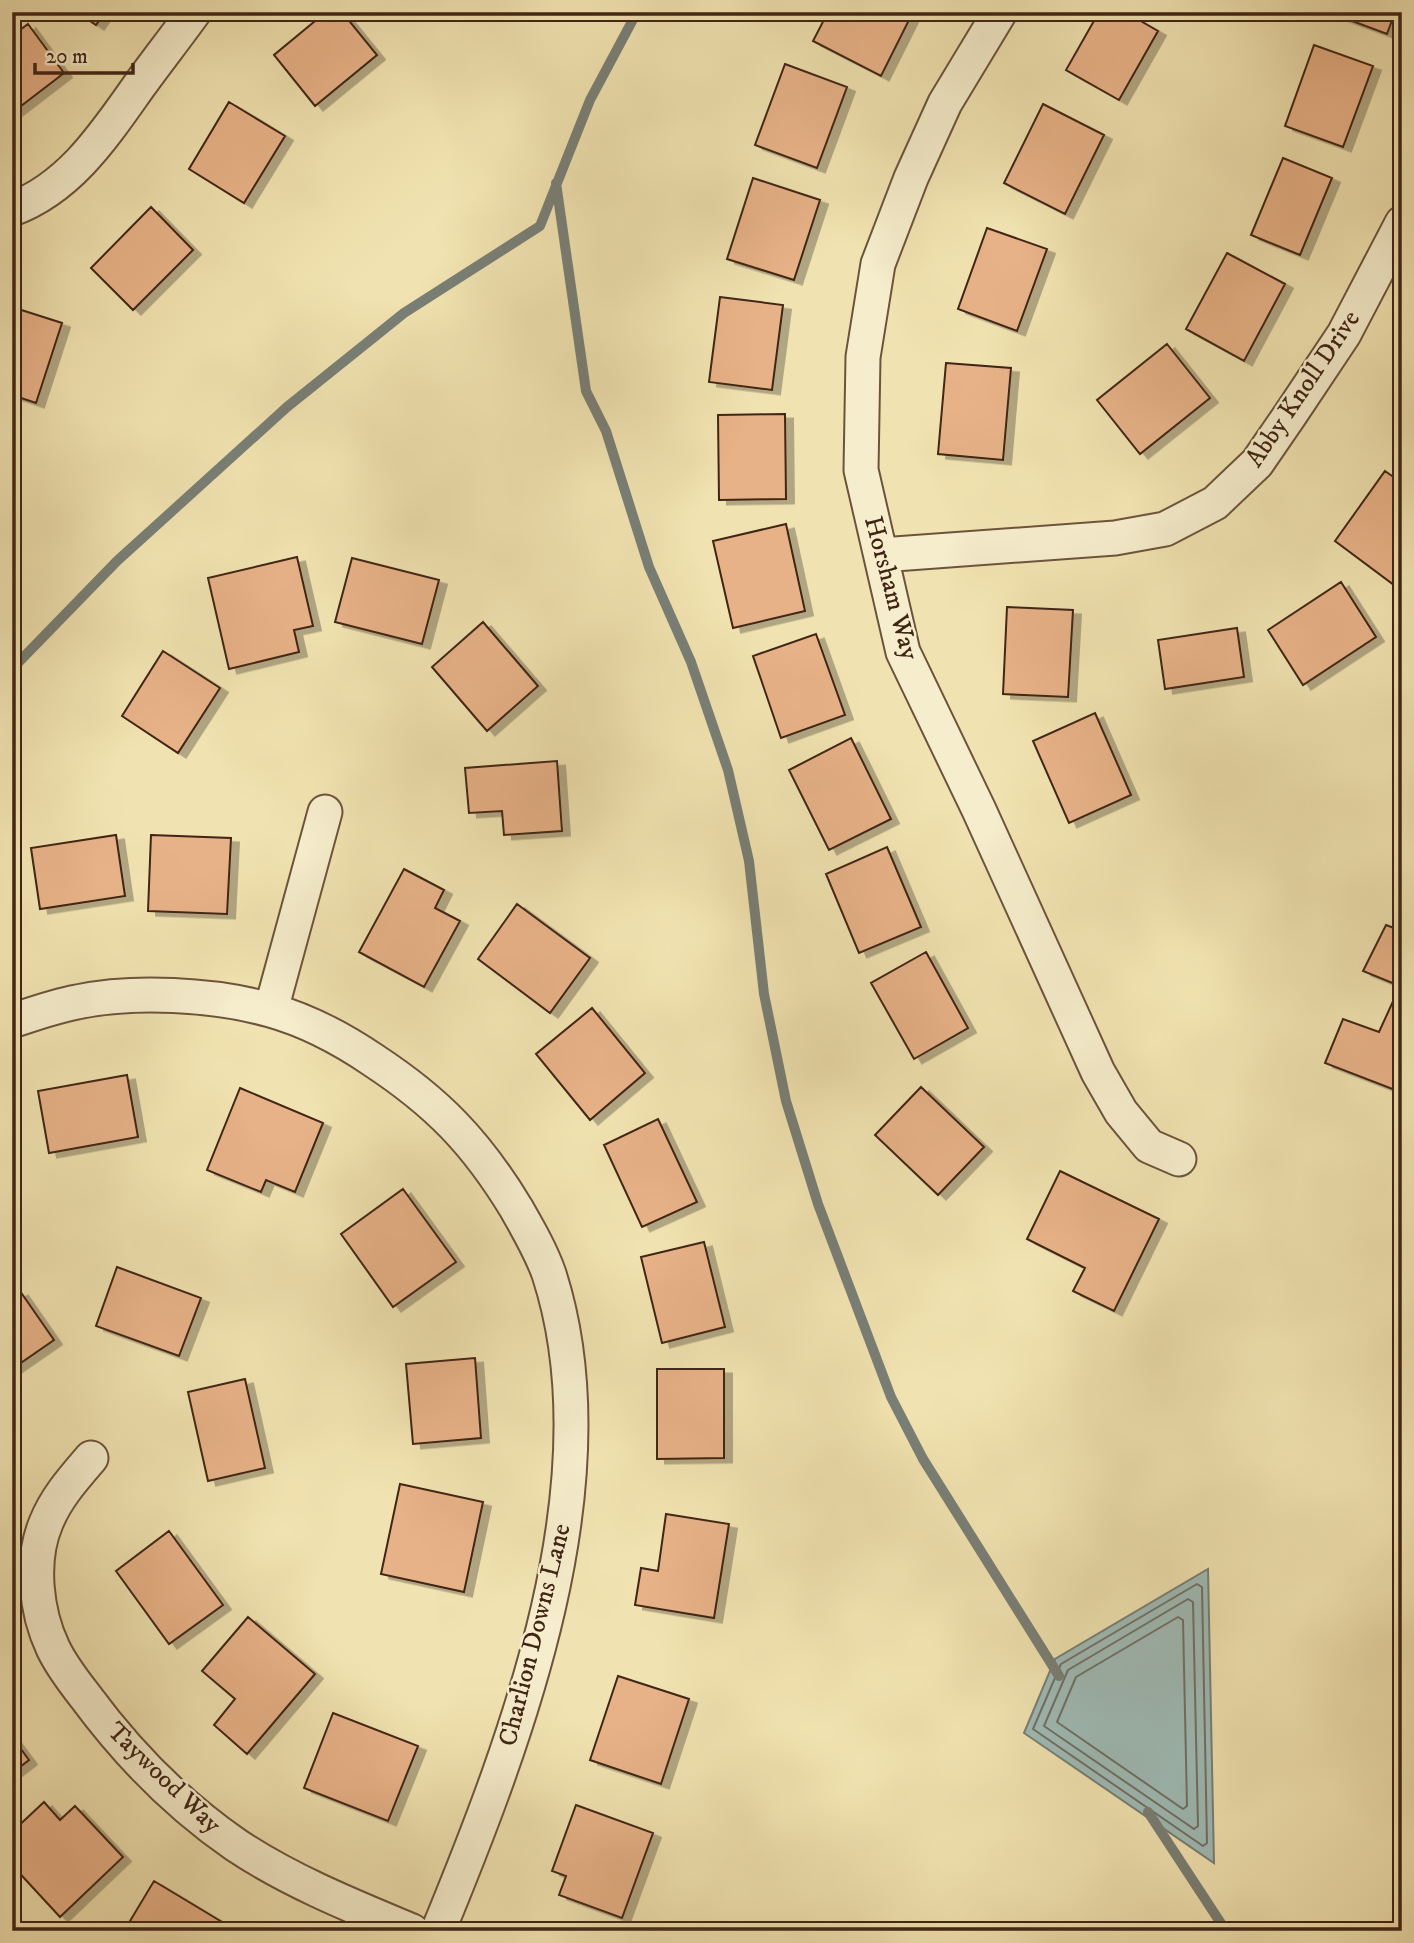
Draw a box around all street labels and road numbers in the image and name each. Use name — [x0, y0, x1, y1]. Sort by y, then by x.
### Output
street label: Abby Knoll Drive — [1238, 304, 1368, 474]
street label: Horsham Way — [856, 512, 926, 664]
street label: Charlion Downs Lane — [491, 1520, 579, 1750]
street label: Taywood Way — [100, 1715, 229, 1841]

